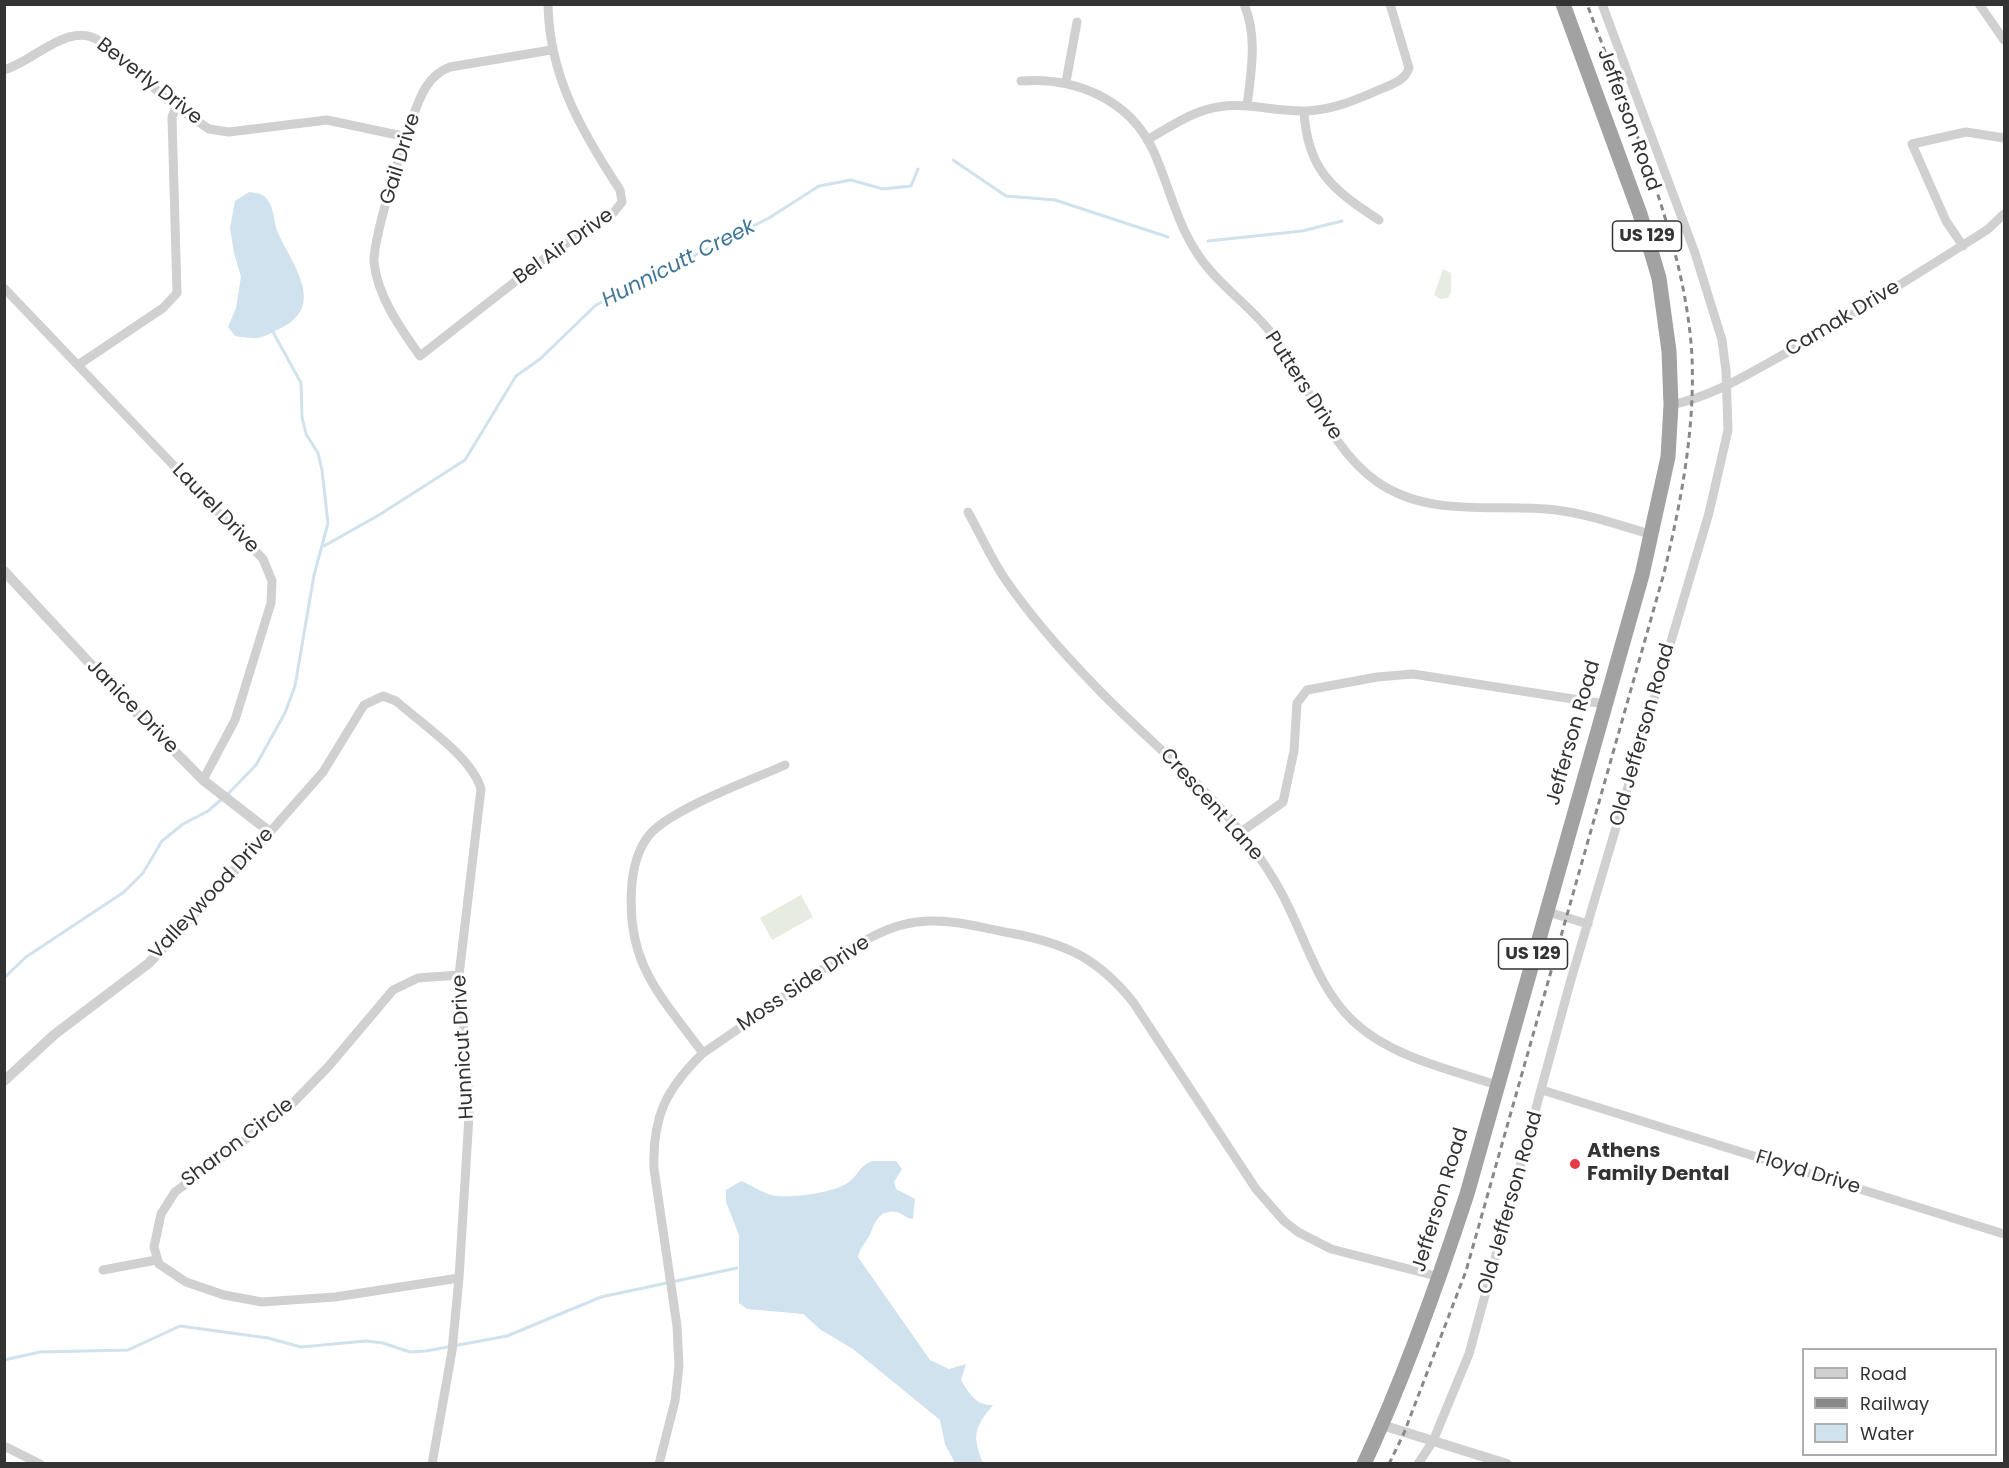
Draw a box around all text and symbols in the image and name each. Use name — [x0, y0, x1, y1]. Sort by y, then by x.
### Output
street label: Beverly Drive — [91, 33, 207, 131]
street label: Jefferson Road — [1591, 46, 1665, 194]
street label: Gail Drive — [376, 110, 426, 208]
street label: Bel Air Drive — [509, 204, 619, 290]
water label: Hunnicutt Creek — [598, 214, 760, 314]
road number: US 129 — [1612, 221, 1682, 251]
street label: Camak Drive — [1782, 276, 1904, 362]
street label: Putters Drive — [1259, 327, 1347, 445]
street label: Laurel Drive — [166, 459, 264, 559]
street label: Old Jefferson Road — [1605, 641, 1681, 829]
street label: Janice Drive — [81, 655, 183, 759]
street label: Jefferson Road — [1542, 658, 1606, 808]
street label: Crescent Lane — [1154, 744, 1268, 866]
street label: Valleywood Drive — [145, 823, 279, 965]
street label: Moss Side Drive — [733, 931, 875, 1037]
road number: US 129 — [1498, 939, 1568, 969]
street label: Hunnicut Drive — [448, 974, 480, 1120]
street label: Sharon Circle — [177, 1093, 299, 1193]
street label: Old Jefferson Road — [1473, 1109, 1549, 1297]
street label: Jefferson Road — [1408, 1125, 1474, 1275]
place label: Athens Family Dental — [1587, 1140, 1729, 1187]
street label: Floyd Drive — [1753, 1146, 1863, 1200]
marker: Athens Family Dental — [1568, 1157, 1582, 1171]
legend — [1802, 1348, 1997, 1456]
text: Road — [1860, 1361, 1907, 1386]
text: Railway — [1860, 1391, 1929, 1416]
text: Water — [1860, 1421, 1914, 1446]

